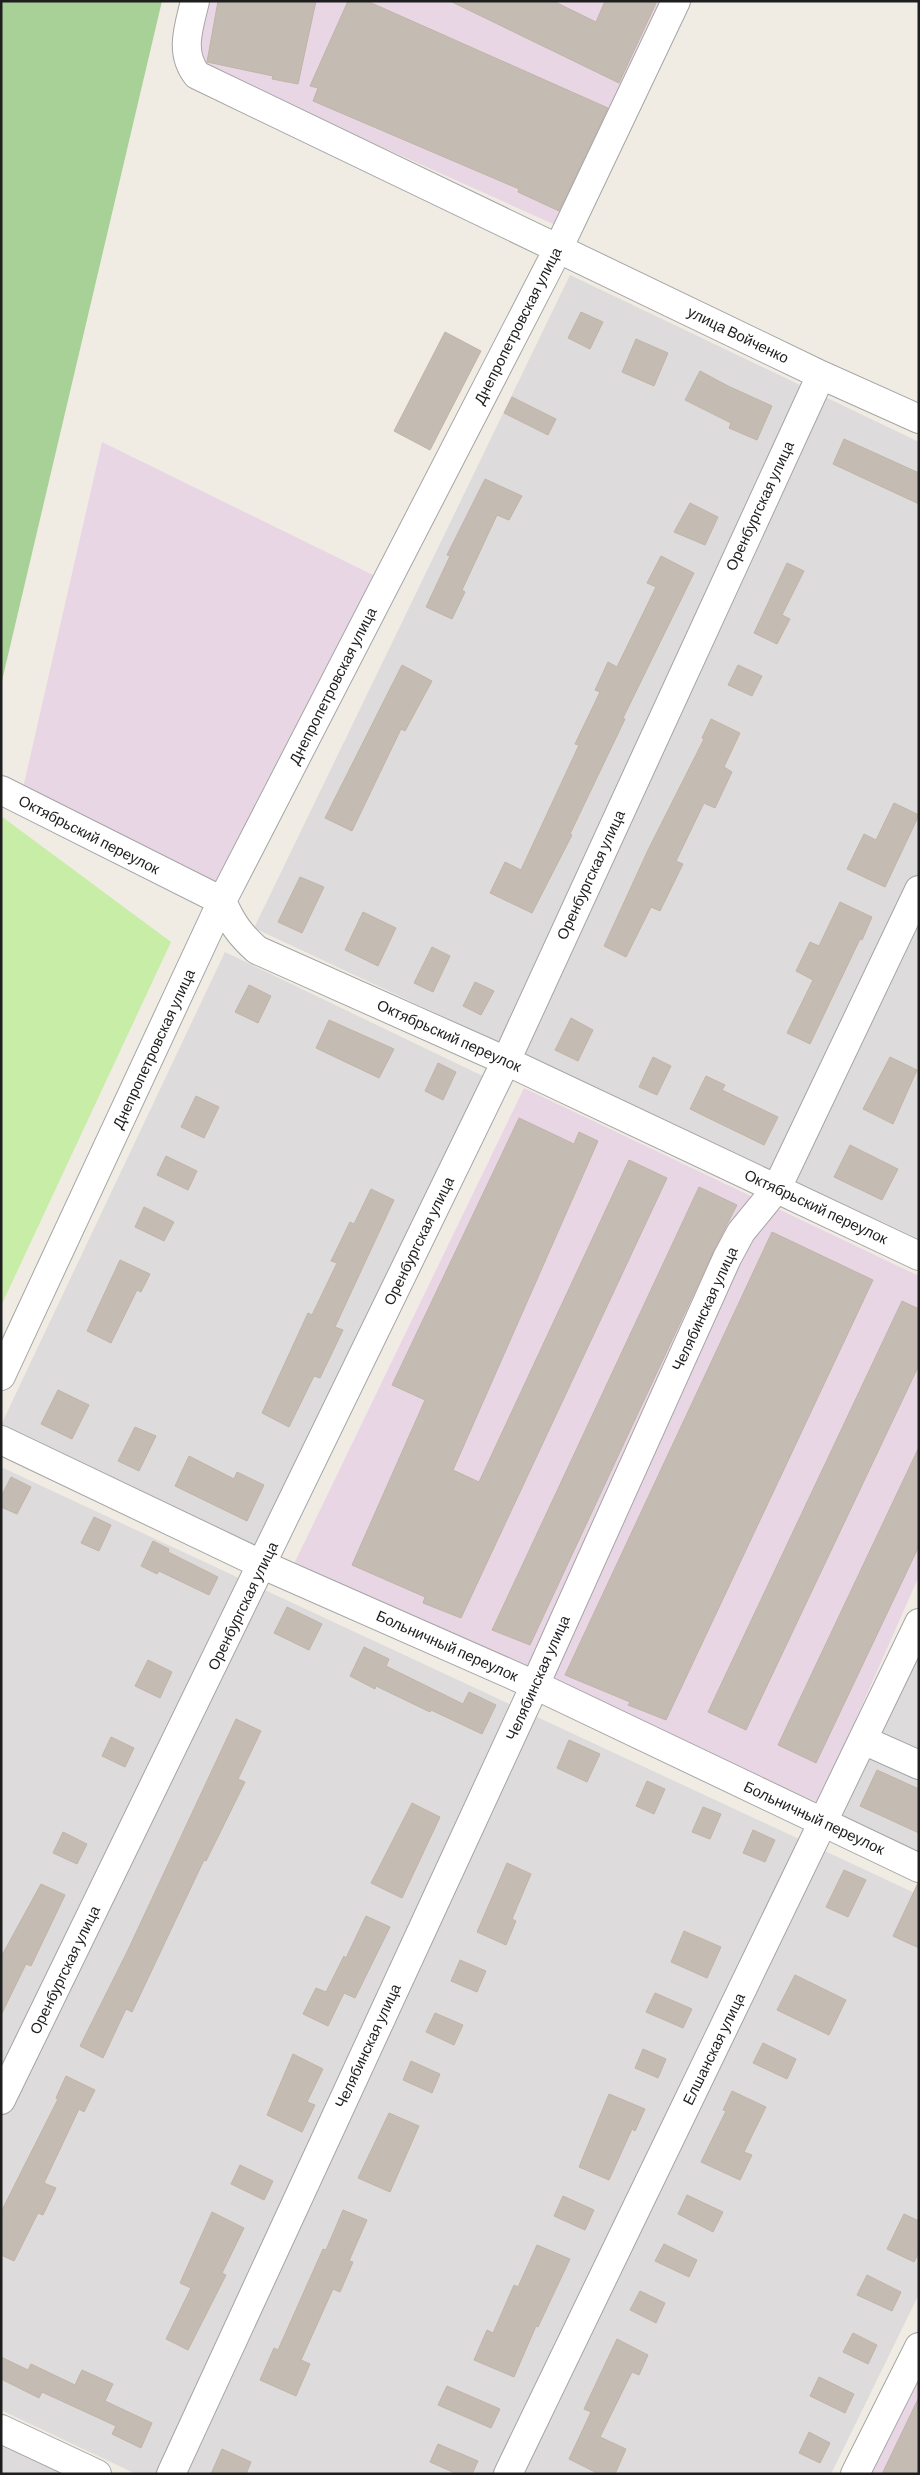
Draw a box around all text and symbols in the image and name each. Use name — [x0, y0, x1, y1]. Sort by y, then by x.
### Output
street label: Днепропетровская улица — [470, 243, 565, 407]
street label: улица Войченко — [685, 302, 792, 366]
street label: Оренбургская улица — [721, 437, 797, 573]
street label: Днепропетровская улица — [285, 603, 380, 767]
street label: Октябрьский переулок — [16, 791, 163, 878]
street label: Оренбургская улица — [552, 806, 628, 942]
street label: Днепропетровская улица — [108, 965, 198, 1131]
street label: Октябрьский переулок — [375, 995, 525, 1075]
street label: Октябрьский переулок — [742, 1165, 891, 1247]
street label: Оренбургская улица — [379, 1173, 457, 1308]
street label: Челябинская улица — [667, 1243, 741, 1374]
street label: Оренбургская улица — [203, 1538, 281, 1673]
street label: Больничный переулок — [374, 1606, 521, 1685]
street label: Челябинская улица — [501, 1612, 573, 1743]
street label: Больничный переулок — [741, 1777, 888, 1858]
street label: Оренбургская улица — [25, 1902, 103, 2037]
street label: Челябинская улица — [330, 1980, 404, 2111]
street label: Елшанская улица — [678, 1989, 748, 2108]

